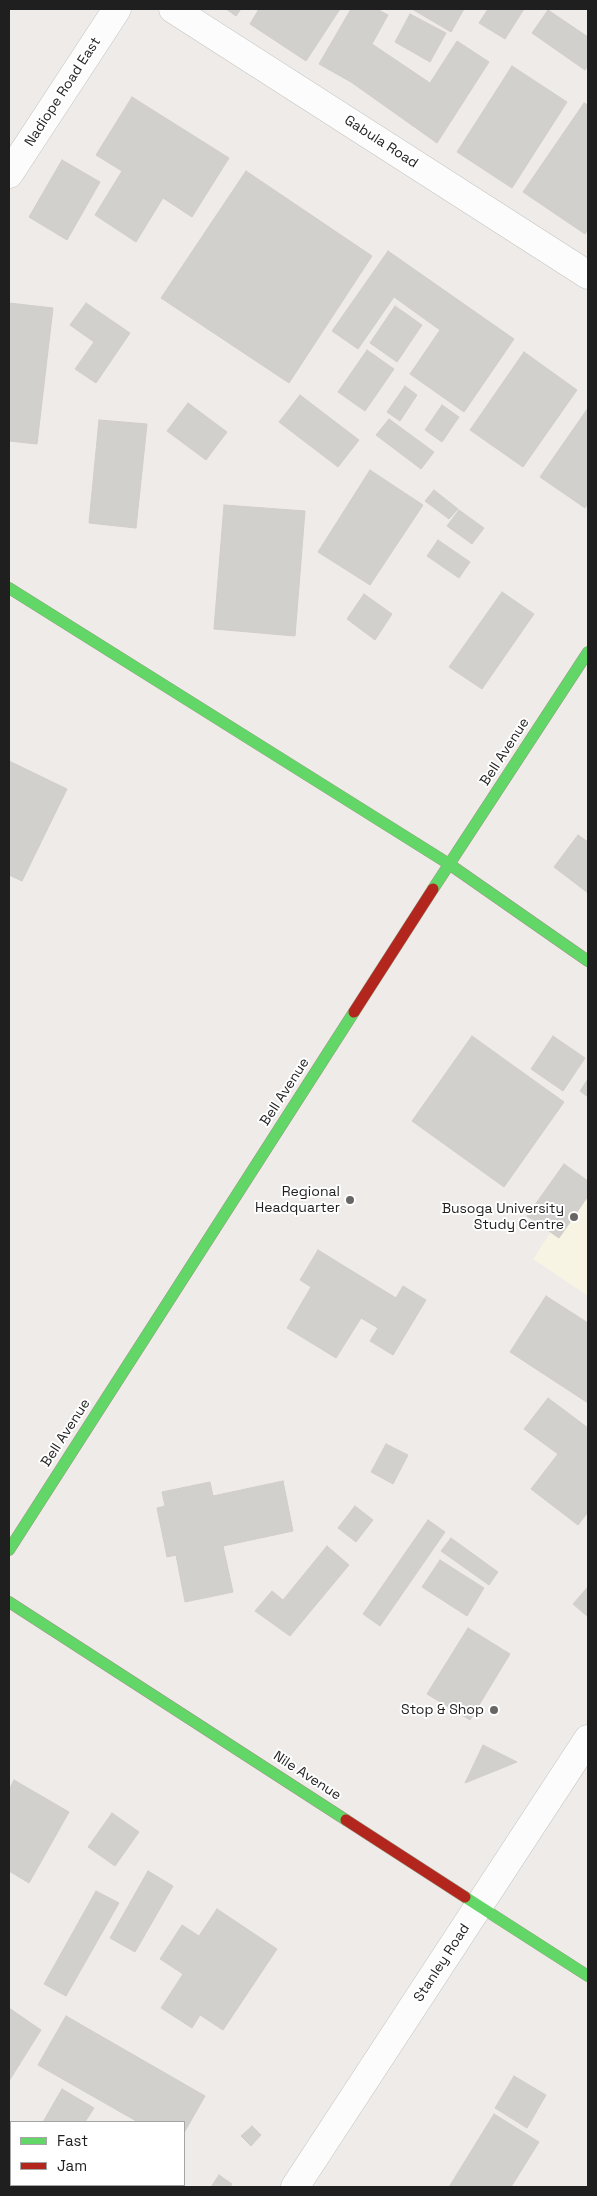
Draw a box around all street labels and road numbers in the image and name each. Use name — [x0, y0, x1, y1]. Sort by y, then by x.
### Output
street label: Nadiope Road East — [21, 34, 105, 150]
street label: Gabula Road — [341, 112, 421, 172]
street label: Bell Avenue — [477, 715, 533, 789]
street label: Bell Avenue — [257, 1055, 313, 1129]
street label: Bell Avenue — [38, 1396, 94, 1470]
street label: Nile Avenue — [270, 1748, 344, 1804]
street label: Stanley Road — [410, 1921, 474, 2005]

